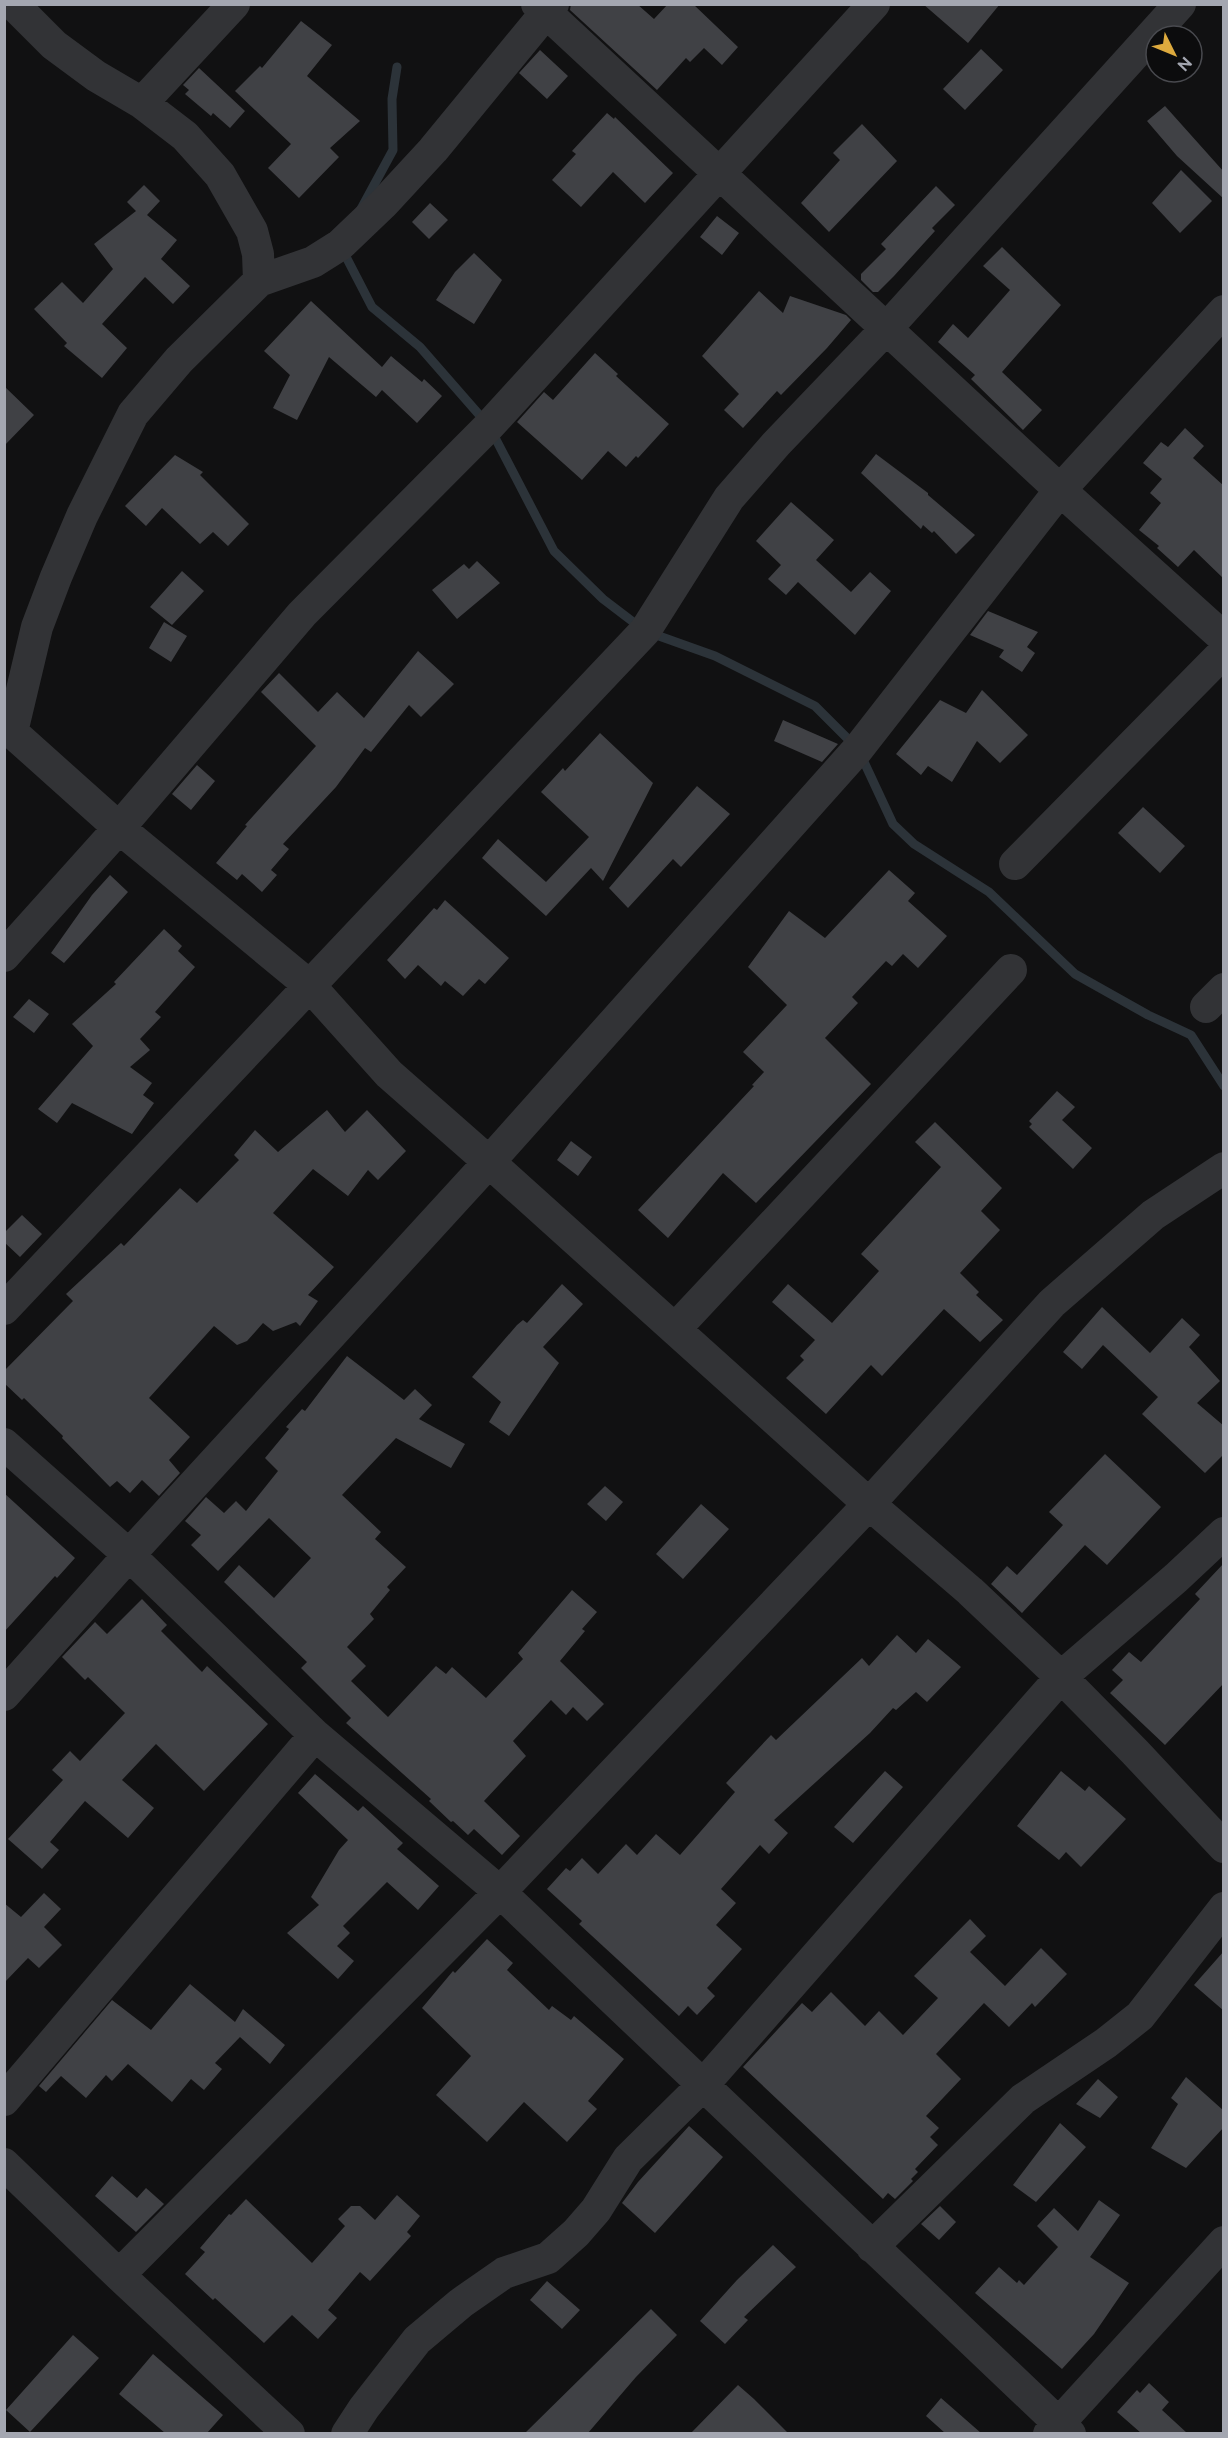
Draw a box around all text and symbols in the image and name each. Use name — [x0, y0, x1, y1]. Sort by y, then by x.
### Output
north arrow — [1144, 24, 1204, 84]
text: N — [1173, 53, 1196, 75]

